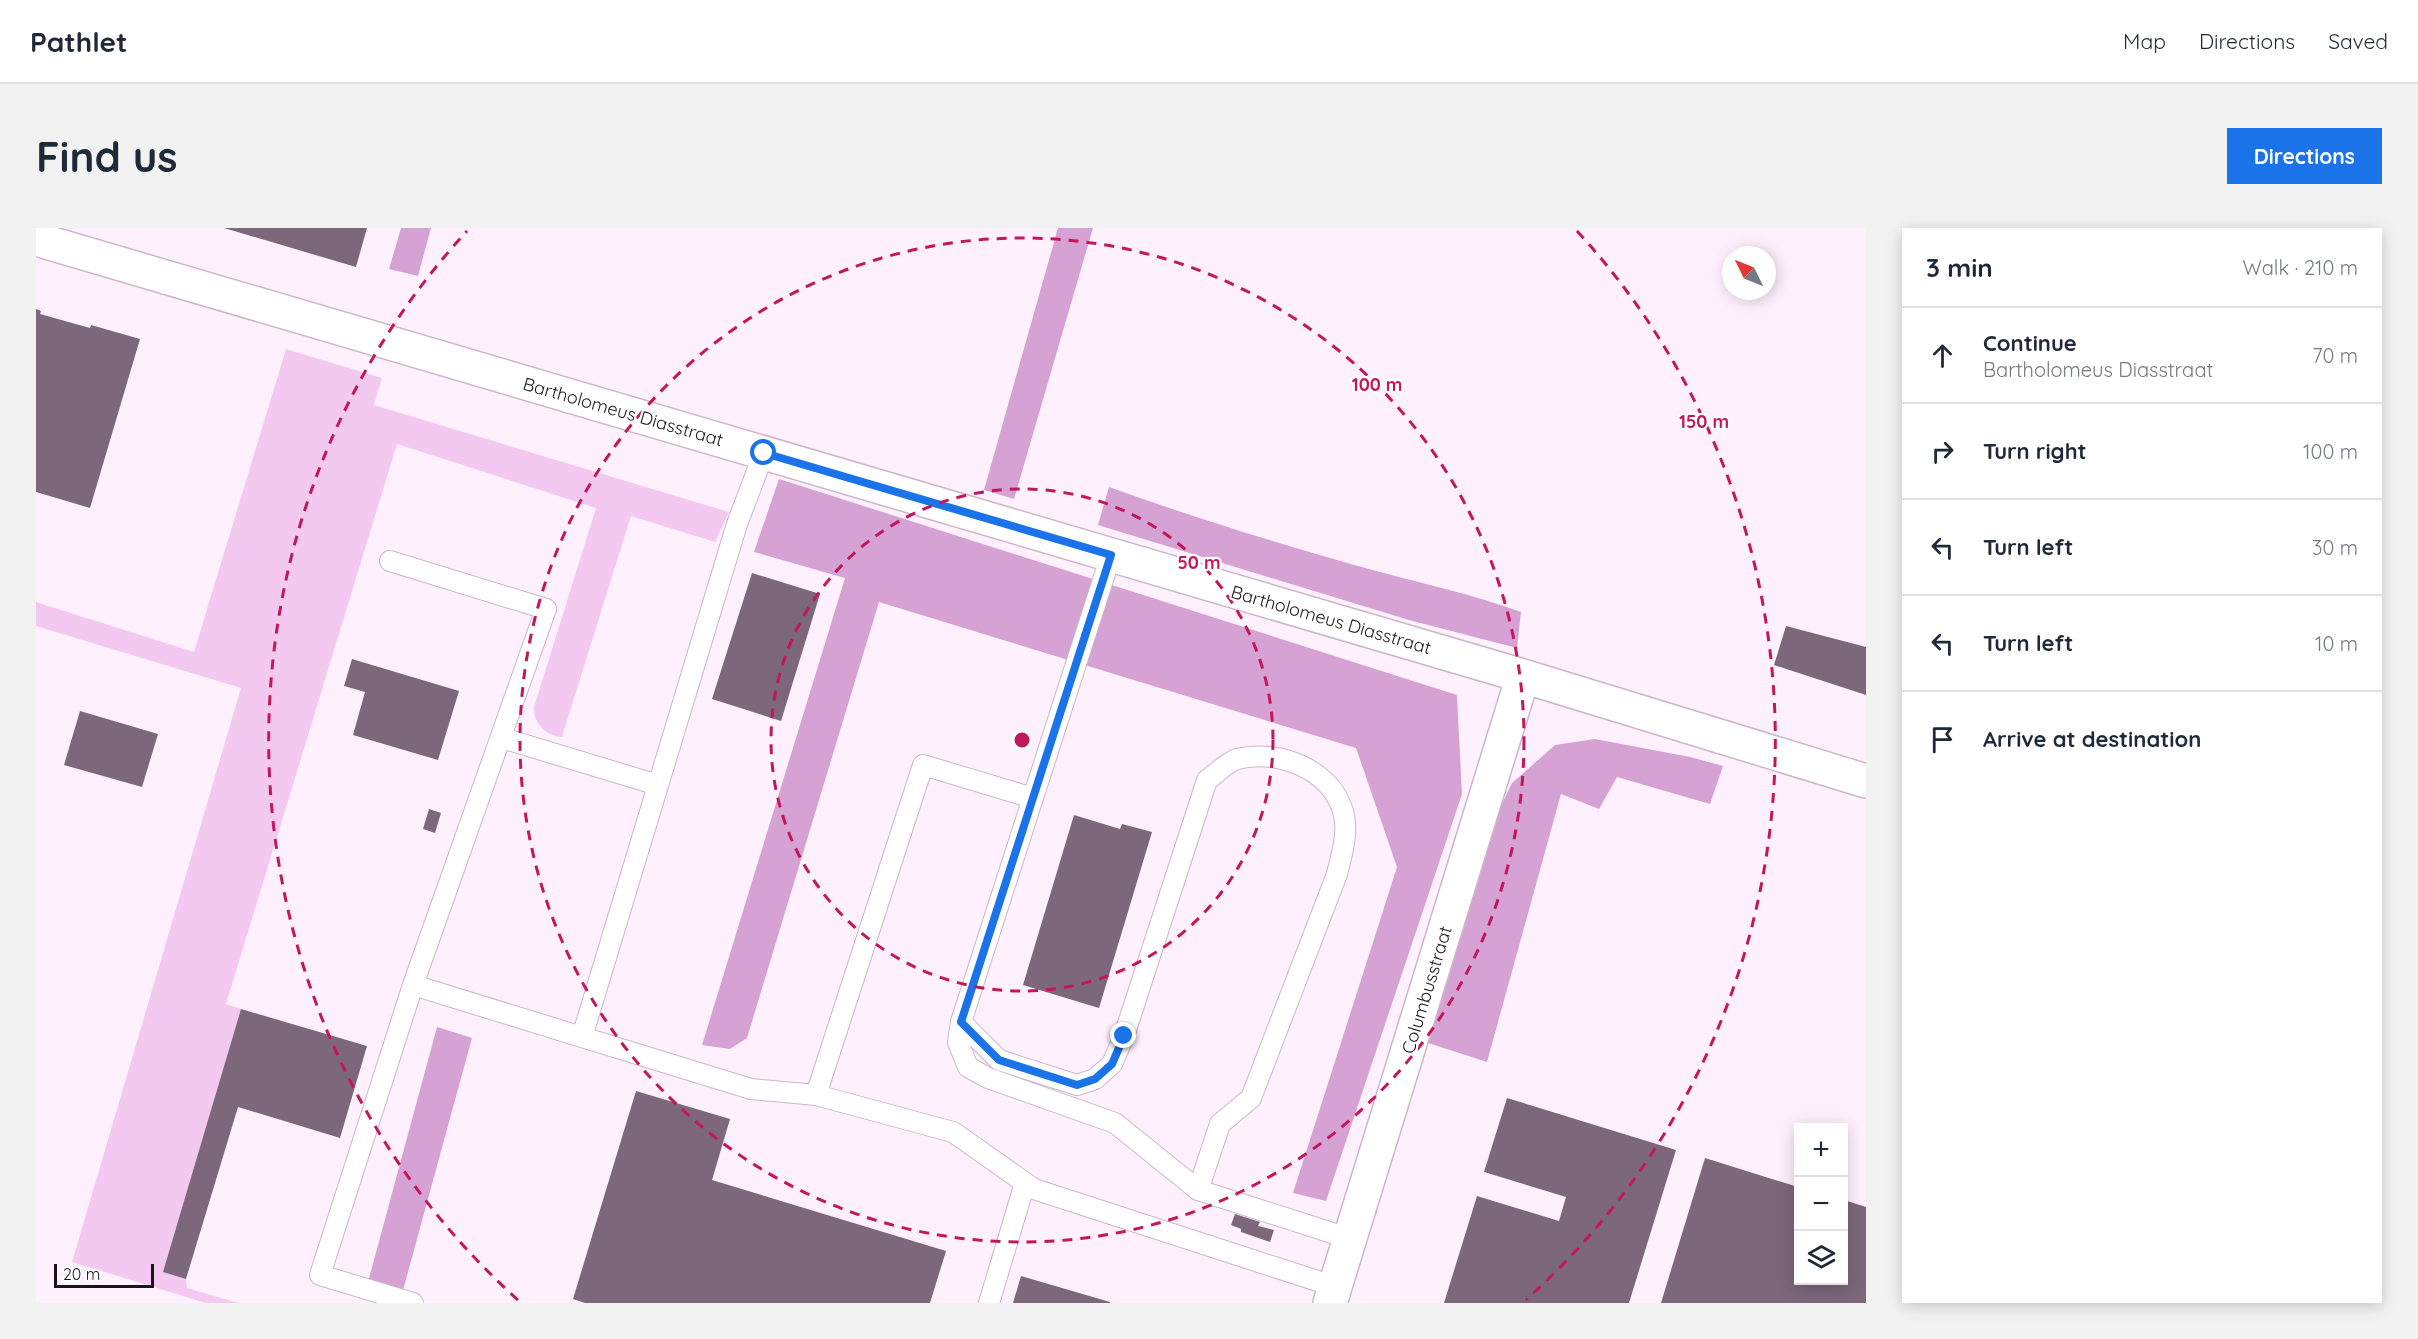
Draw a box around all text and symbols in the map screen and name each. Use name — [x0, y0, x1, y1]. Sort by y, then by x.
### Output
text: Pathlet — [30, 24, 127, 59]
text: Map — [2123, 28, 2166, 54]
text: Directions — [2199, 28, 2295, 54]
text: Saved — [2328, 28, 2388, 54]
button: Directions — [2227, 128, 2382, 184]
text: Find us — [36, 130, 178, 183]
north arrow — [1722, 246, 1776, 300]
text: 3 min — [1926, 251, 1993, 284]
text: Walk · 210 m — [2243, 255, 2358, 280]
text: Continue — [1983, 329, 2077, 357]
icon: ahead — [1926, 339, 1959, 372]
text: 70 m — [2312, 343, 2358, 368]
text: Bartholomeus Diasstraat — [1983, 357, 2213, 382]
street label: Bartholomeus Diasstraat — [520, 372, 726, 451]
text: 100 m — [1352, 373, 1402, 396]
text: 150 m — [1679, 410, 1729, 433]
icon: right — [1926, 435, 1959, 468]
text: Turn right — [1983, 437, 2087, 465]
route start — [750, 439, 776, 465]
text: 100 m — [2303, 439, 2358, 464]
icon: left — [1926, 531, 1959, 564]
text: Turn left — [1983, 533, 2073, 561]
text: 30 m — [2312, 535, 2358, 560]
text: 50 m — [1177, 551, 1221, 574]
street label: Bartholomeus Diasstraat — [1228, 580, 1434, 659]
icon: left — [1926, 627, 1959, 660]
text: Turn left — [1983, 629, 2073, 657]
text: 10 m — [2315, 631, 2358, 656]
icon: arrive — [1926, 723, 1959, 756]
text: Arrive at destination — [1983, 725, 2201, 753]
centre of rings — [1012, 730, 1032, 750]
street label: Columbusstraat — [1396, 923, 1457, 1056]
route end — [1110, 1022, 1136, 1048]
map controls — [1794, 1123, 1848, 1285]
button: + — [1794, 1123, 1848, 1177]
button: − — [1794, 1177, 1848, 1231]
button: layers — [1794, 1231, 1848, 1285]
scale bar — [54, 1261, 154, 1288]
text: 20 m — [63, 1264, 100, 1284]

